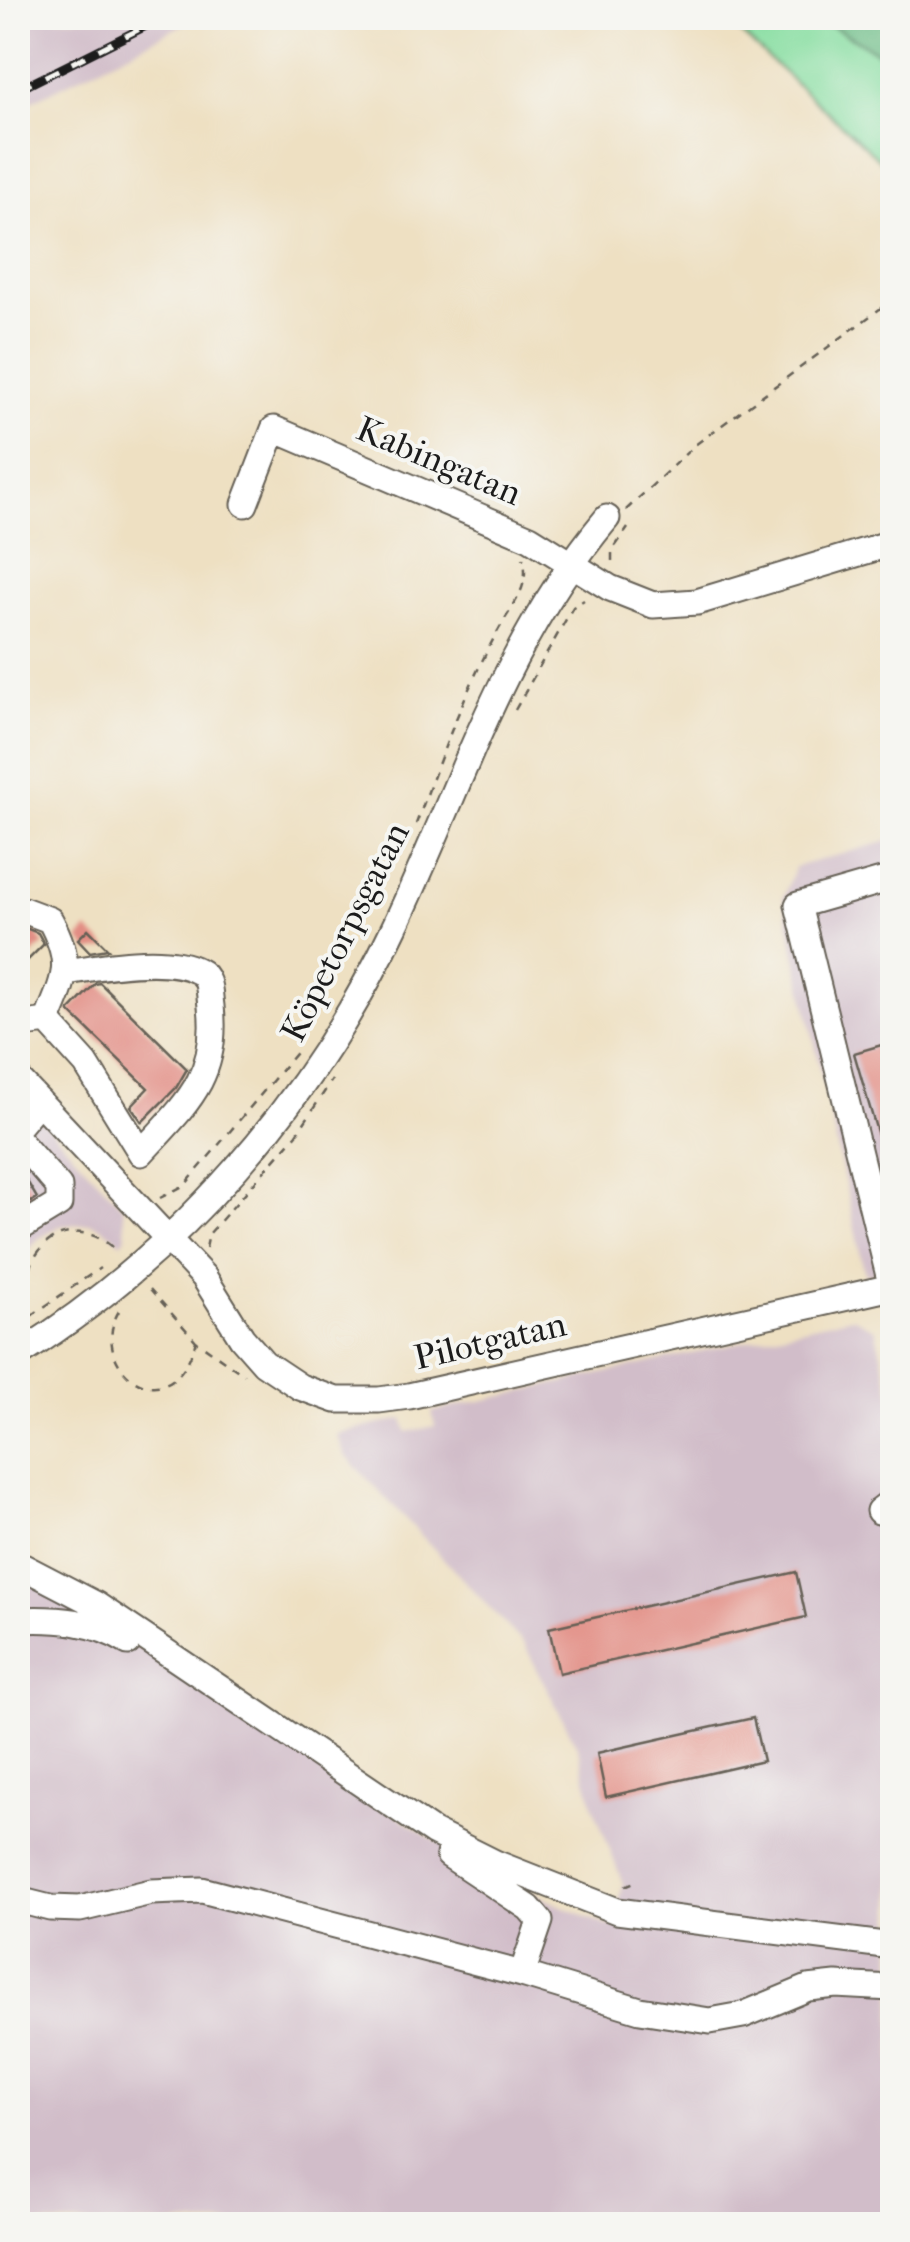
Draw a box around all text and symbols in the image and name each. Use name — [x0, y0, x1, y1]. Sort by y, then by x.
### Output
street label: Kabingatan — [351, 408, 527, 514]
street label: Köpetorpsgatan — [272, 816, 418, 1048]
street label: Pilotgatan — [410, 1304, 570, 1378]

